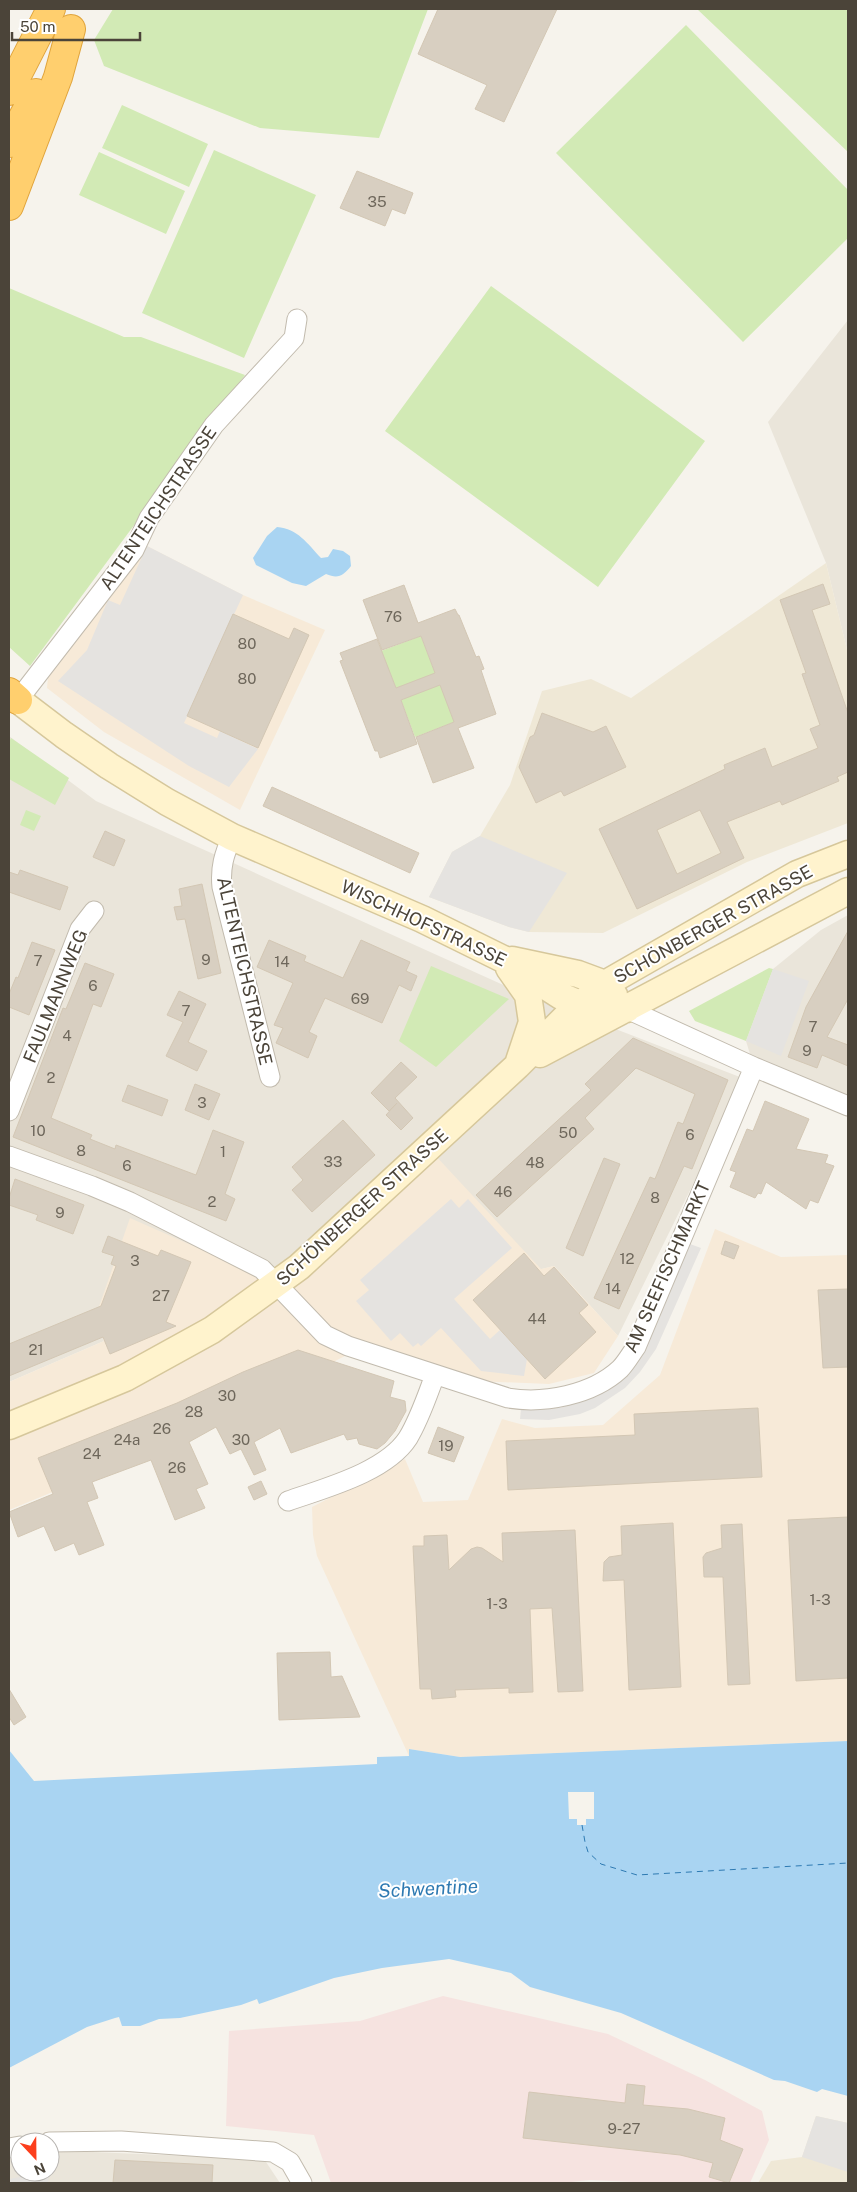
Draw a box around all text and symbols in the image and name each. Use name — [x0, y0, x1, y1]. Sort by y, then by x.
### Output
scale bar — [12, 10, 140, 42]
text: 50 m — [20, 18, 55, 35]
house number: 35 — [367, 193, 387, 210]
street label: ALTENTEICHSTRASSE — [95, 422, 221, 594]
house number: 76 — [384, 608, 402, 625]
house number: 80 — [238, 635, 256, 652]
house number: 80 — [238, 670, 256, 687]
street label: SCHÖNBERGER STRASSE — [610, 860, 816, 987]
street label: ALTENTEICHSTRASSE — [213, 875, 277, 1067]
street label: WISCHHOFSTRASSE — [338, 875, 510, 971]
street label: FAULMANNWEG — [19, 926, 91, 1066]
house number: 9 — [201, 951, 211, 968]
house number: 7 — [33, 952, 43, 969]
house number: 14 — [274, 953, 290, 970]
house number: 6 — [88, 977, 98, 994]
house number: 69 — [351, 990, 369, 1007]
house number: 7 — [181, 1002, 191, 1019]
house number: 7 — [808, 1018, 818, 1035]
house number: 4 — [62, 1027, 72, 1044]
house number: 9 — [802, 1042, 812, 1059]
house number: 2 — [47, 1069, 56, 1086]
house number: 3 — [197, 1094, 207, 1111]
house number: 10 — [30, 1122, 46, 1139]
street label: SCHÖNBERGER STRASSE — [271, 1124, 452, 1290]
house number: 50 — [559, 1124, 577, 1141]
house number: 6 — [685, 1126, 695, 1143]
house number: 8 — [76, 1142, 86, 1159]
house number: 1 — [220, 1143, 226, 1160]
house number: 33 — [324, 1153, 342, 1170]
house number: 48 — [525, 1154, 545, 1171]
house number: 6 — [122, 1157, 132, 1174]
street label: AM SEEFISCHMARKT — [620, 1178, 714, 1356]
house number: 46 — [494, 1183, 512, 1200]
house number: 8 — [650, 1189, 660, 1206]
house number: 2 — [208, 1193, 217, 1210]
house number: 9 — [55, 1204, 65, 1221]
house number: 12 — [619, 1250, 635, 1267]
house number: 3 — [130, 1252, 140, 1269]
house number: 14 — [605, 1280, 621, 1297]
house number: 27 — [152, 1287, 170, 1304]
house number: 44 — [528, 1310, 546, 1327]
house number: 21 — [28, 1341, 44, 1358]
house number: 30 — [218, 1387, 236, 1404]
house number: 28 — [185, 1403, 203, 1420]
house number: 26 — [153, 1420, 171, 1437]
house number: 24a — [114, 1431, 140, 1448]
house number: 30 — [232, 1431, 250, 1448]
house number: 19 — [438, 1437, 454, 1454]
house number: 24 — [83, 1445, 101, 1462]
house number: 26 — [168, 1459, 186, 1476]
house number: 1-3 — [809, 1591, 831, 1608]
house number: 1-3 — [486, 1595, 508, 1612]
water label: Schwentine — [378, 1874, 478, 1902]
house number: 9-27 — [608, 2120, 640, 2137]
north arrow — [10, 2132, 60, 2182]
text: N — [32, 2160, 48, 2179]

